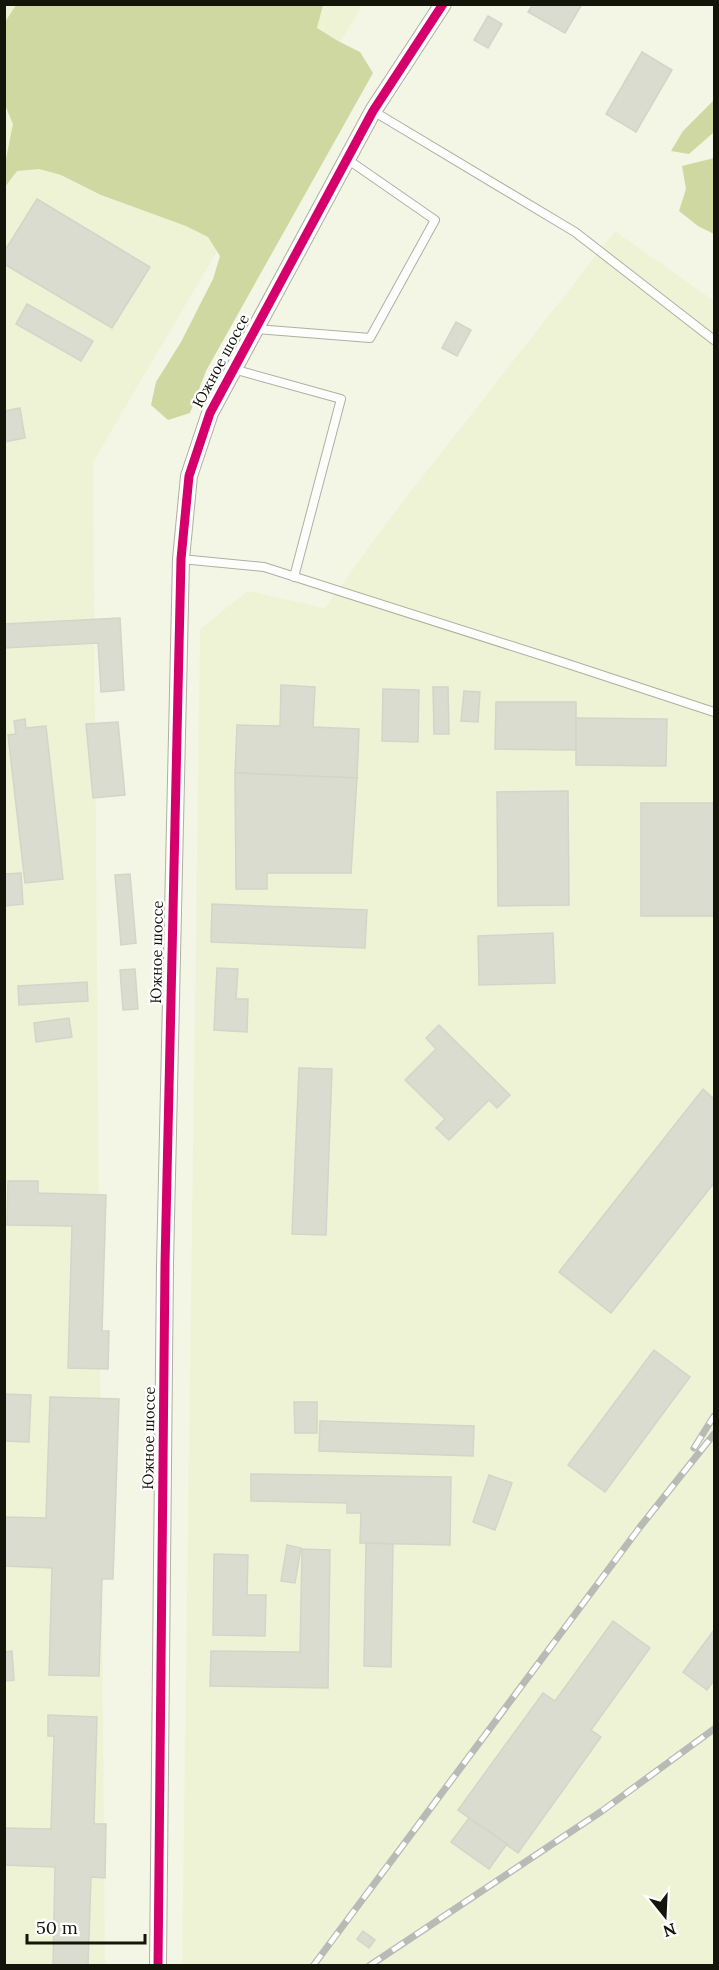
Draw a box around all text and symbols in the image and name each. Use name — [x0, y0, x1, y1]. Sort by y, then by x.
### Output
street label: Южное шоссе — [188, 311, 253, 411]
street label: Южное шоссе — [146, 900, 167, 1004]
street label: Южное шоссе — [138, 1386, 159, 1490]
north arrow — [635, 1886, 695, 1946]
scale bar — [27, 1907, 146, 1945]
text: 50 m — [36, 1916, 78, 1939]
text: N — [661, 1919, 679, 1942]

